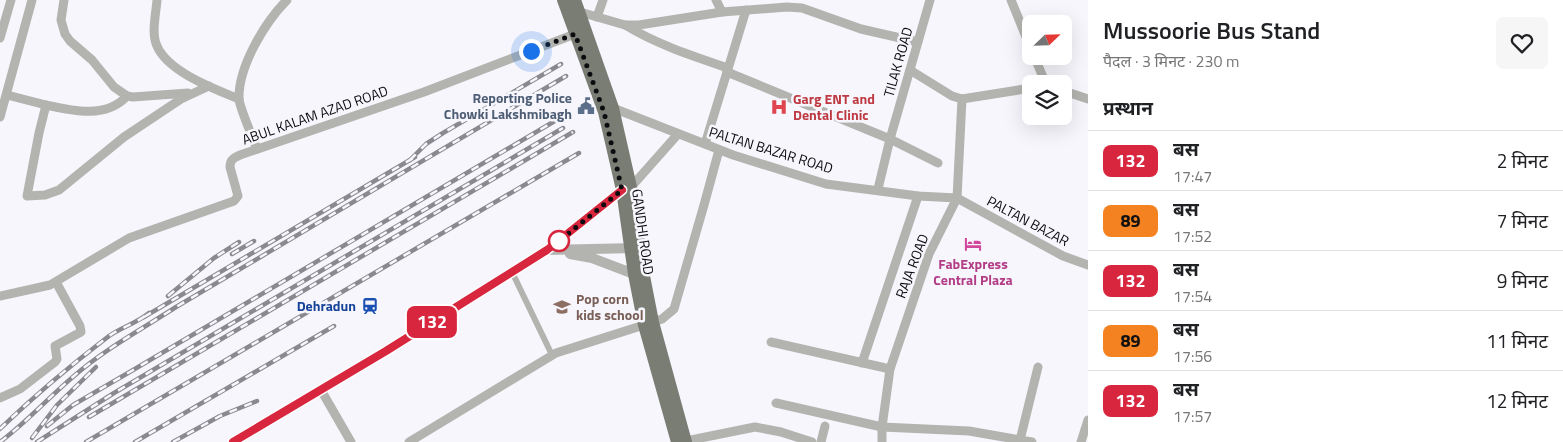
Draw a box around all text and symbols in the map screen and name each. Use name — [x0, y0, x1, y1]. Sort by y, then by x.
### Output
text: Mussoorie Bus Stand — [1103, 12, 1320, 48]
north arrow — [1022, 15, 1072, 65]
map controls — [1022, 15, 1072, 125]
button: heart — [1496, 17, 1548, 69]
street label: TILAK ROAD — [878, 24, 918, 99]
your location — [519, 39, 544, 64]
text: पैदल · 3 मिनट · 230 m — [1103, 49, 1239, 73]
button: layers — [1022, 75, 1072, 125]
street label: ABUL KALAM AZAD ROAD — [239, 80, 391, 149]
place label: Reporting Police Chowki Lakshmibagh — [444, 87, 572, 124]
place label: Garg ENT and Dental Clinic — [793, 88, 875, 125]
text: प्रस्थान — [1103, 93, 1153, 122]
public building icon: Reporting Police Chowki Lakshmibagh — [576, 96, 596, 116]
hospital icon: Garg ENT and Dental Clinic — [769, 97, 789, 117]
street label: PALTAN BAZAR ROAD — [707, 121, 836, 178]
text: बस — [1173, 134, 1199, 163]
text: 2 मिनट — [1497, 146, 1548, 175]
text: 132 — [1115, 147, 1146, 174]
text: 17:47 — [1173, 164, 1212, 188]
street label: GANDHI ROAD — [627, 188, 660, 276]
street label: PALTAN BAZAR — [983, 190, 1073, 251]
text: बस — [1173, 194, 1199, 223]
text: 7 मिनट — [1497, 206, 1548, 235]
text: 89 — [1120, 207, 1141, 234]
text: 17:52 — [1173, 224, 1212, 248]
unlabelled marker — [548, 230, 570, 252]
street label: RAJA ROAD — [890, 231, 933, 301]
hotel icon: FabExpress Central Plaza — [963, 234, 983, 254]
place label: FabExpress Central Plaza — [933, 253, 1013, 290]
text: बस — [1173, 254, 1199, 283]
text: 9 मिनट — [1497, 266, 1548, 295]
text: 132 — [1115, 267, 1146, 294]
text: 17:54 — [1173, 284, 1212, 308]
place label: Pop corn kids school — [576, 288, 643, 325]
place label: Dehradun — [297, 295, 356, 316]
station icon: Dehradun — [360, 296, 380, 316]
school or university icon: Pop corn kids school — [552, 297, 572, 317]
line badge: 132 — [403, 306, 461, 338]
text: 132 — [417, 308, 447, 335]
text: बस — [1173, 314, 1199, 343]
text: 11 मिनट — [1486, 326, 1548, 355]
text: 89 — [1120, 327, 1141, 354]
text: 17:56 — [1173, 344, 1212, 368]
text: बस — [1173, 374, 1199, 403]
text: 12 मिनट — [1486, 386, 1548, 415]
text: 132 — [1115, 387, 1146, 414]
text: 17:57 — [1173, 404, 1212, 428]

